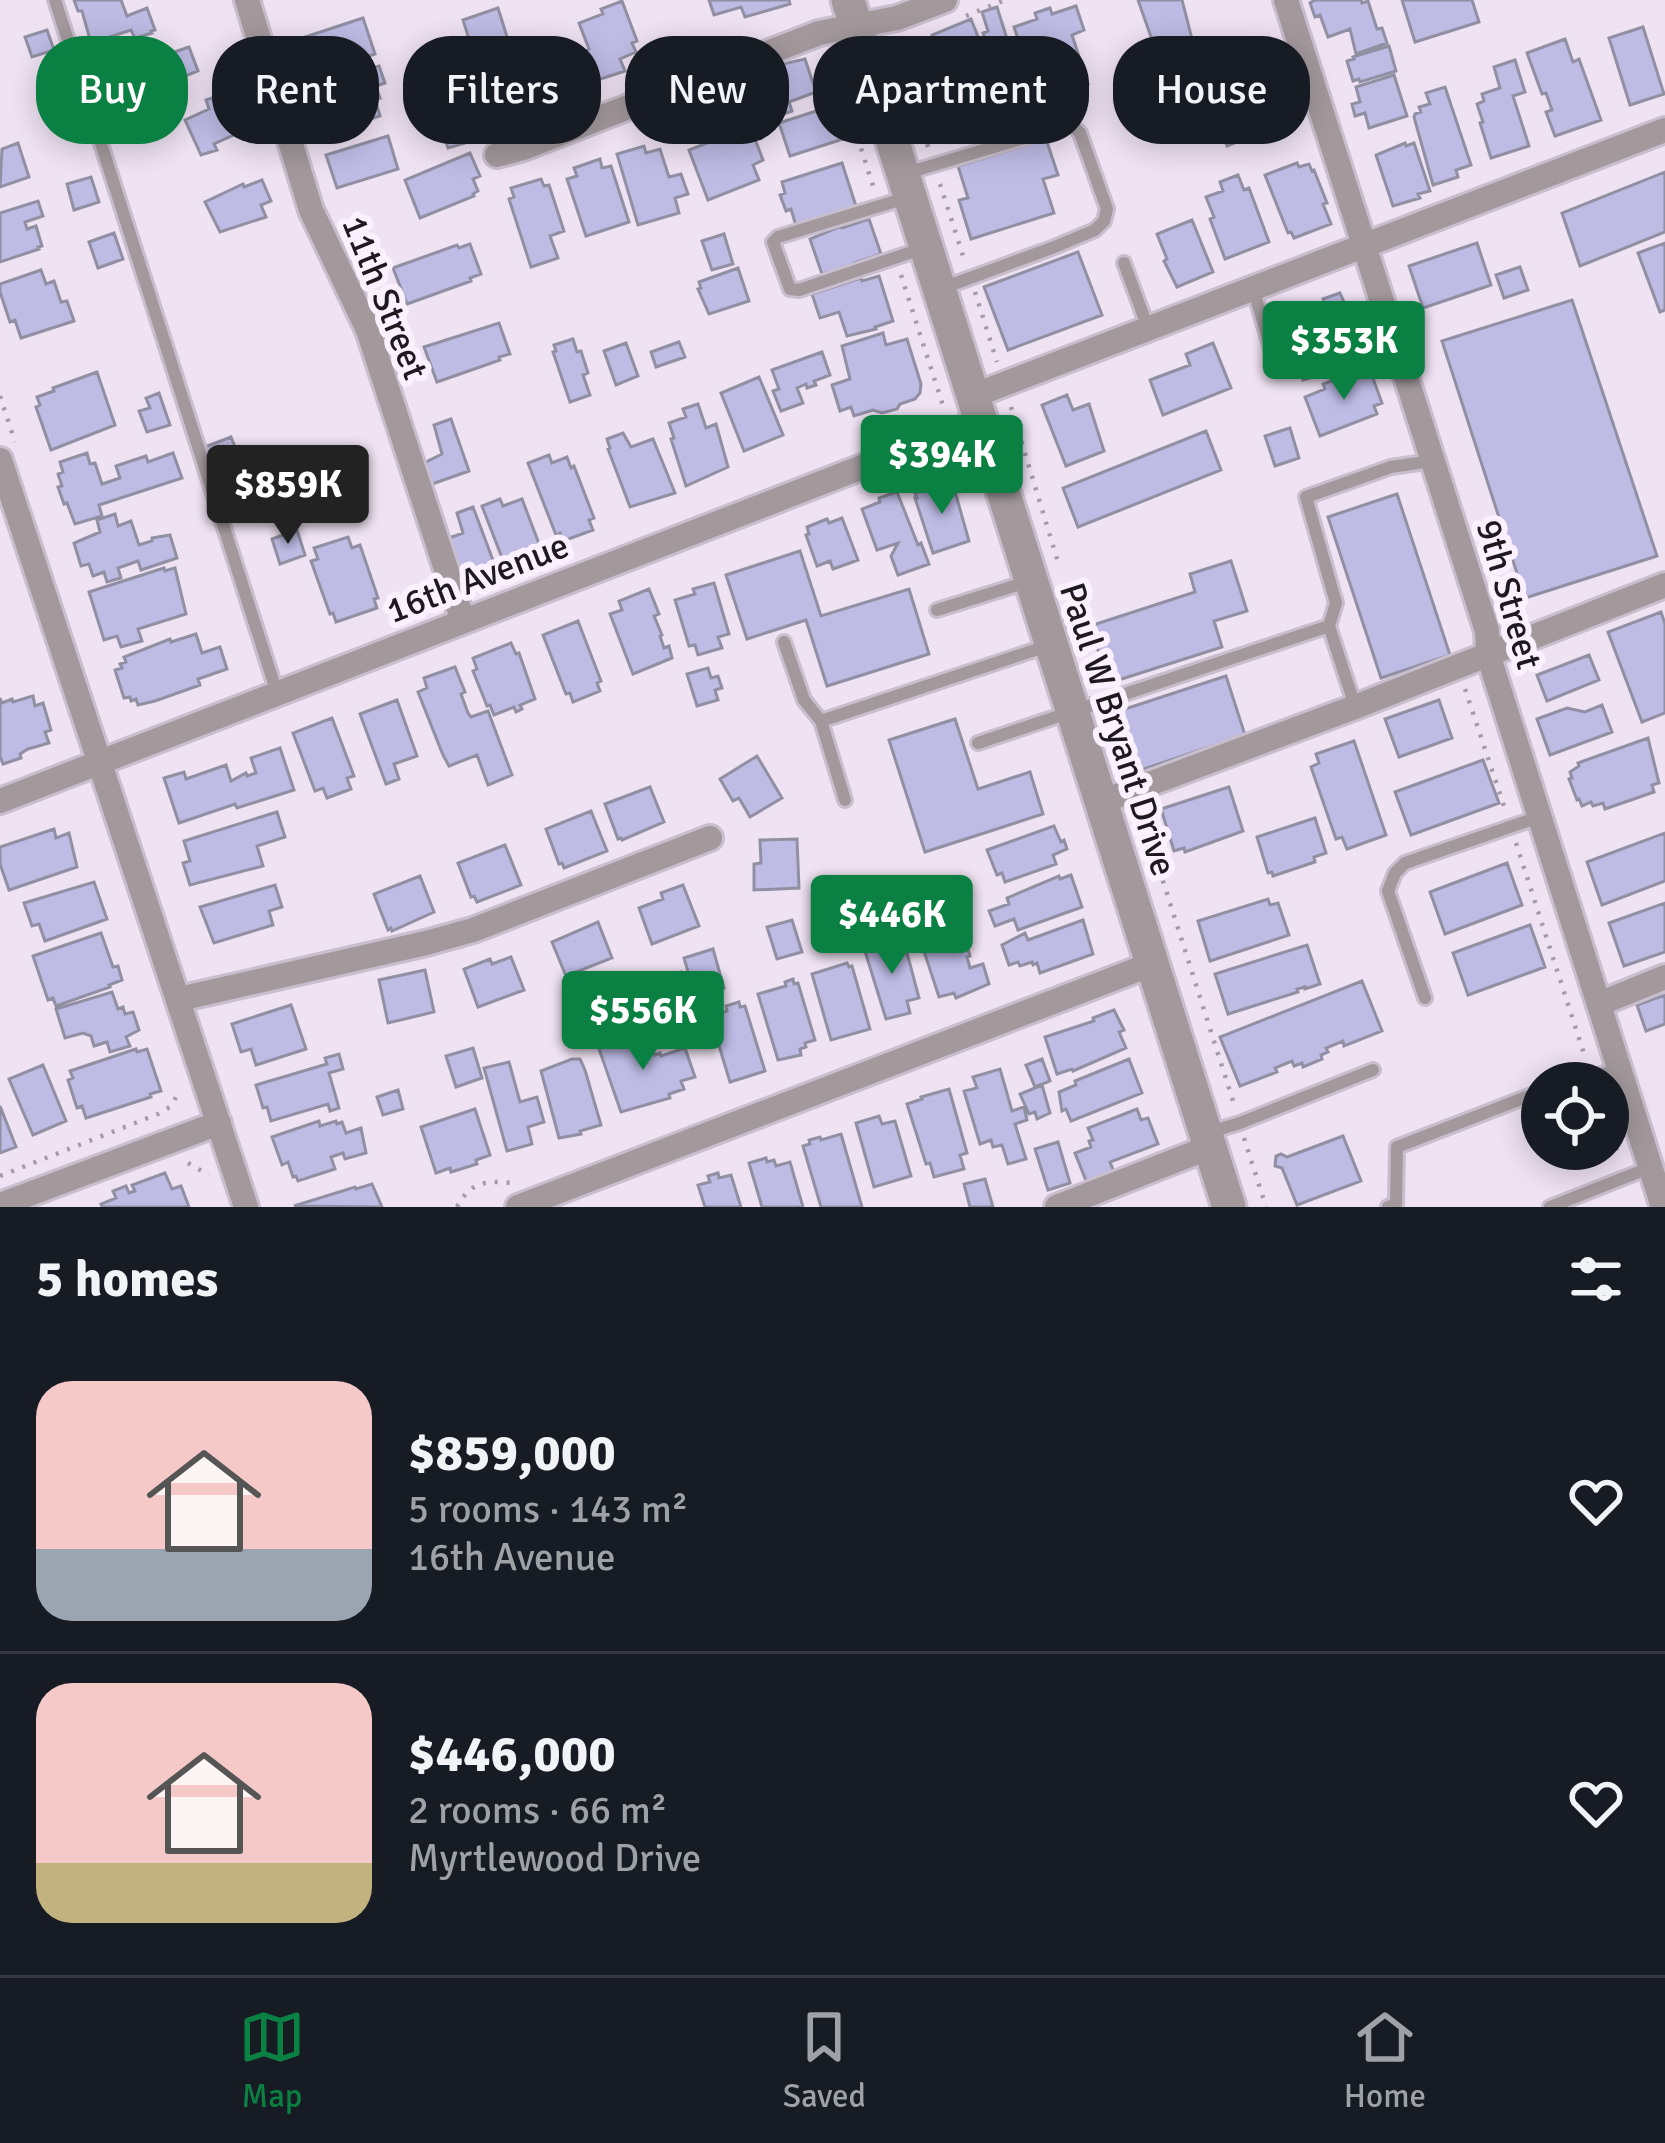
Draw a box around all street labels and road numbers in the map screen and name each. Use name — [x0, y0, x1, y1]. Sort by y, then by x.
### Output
street label: 11th Street — [331, 209, 438, 386]
street label: 9th Street — [1466, 515, 1551, 674]
street label: 16th Avenue — [380, 523, 575, 634]
street label: Paul W Bryant Drive — [1049, 577, 1186, 882]

